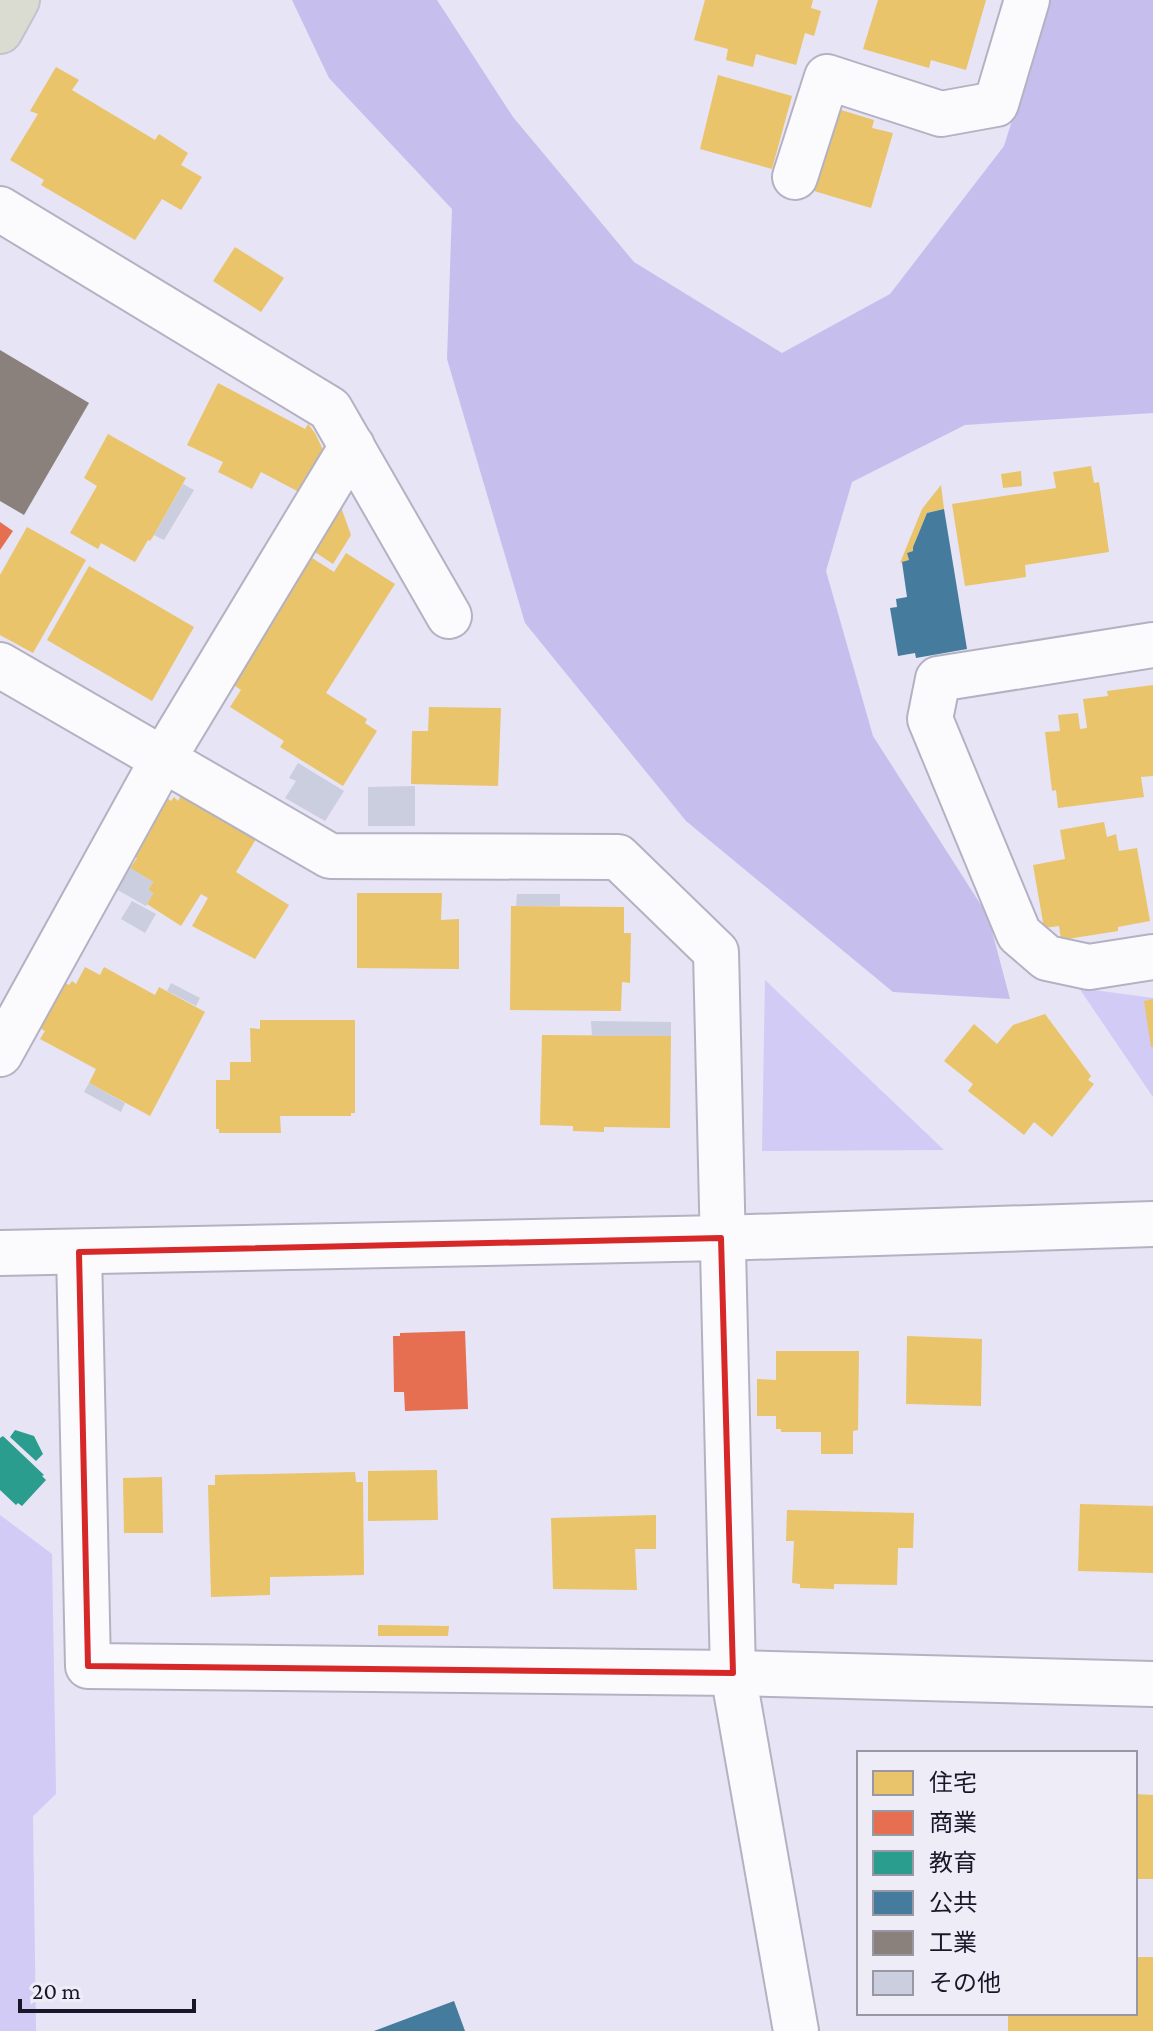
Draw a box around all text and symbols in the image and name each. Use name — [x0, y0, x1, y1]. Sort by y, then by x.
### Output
legend — [857, 1751, 1137, 2015]
text: 住宅 — [929, 1769, 977, 1796]
text: 商業 — [929, 1809, 977, 1836]
text: 教育 — [929, 1849, 977, 1876]
text: 公共 — [929, 1889, 977, 1916]
text: 工業 — [929, 1929, 977, 1956]
scale bar — [20, 1963, 194, 2013]
text: その他 — [929, 1969, 1001, 1996]
text: 20 m — [32, 1977, 81, 2004]

